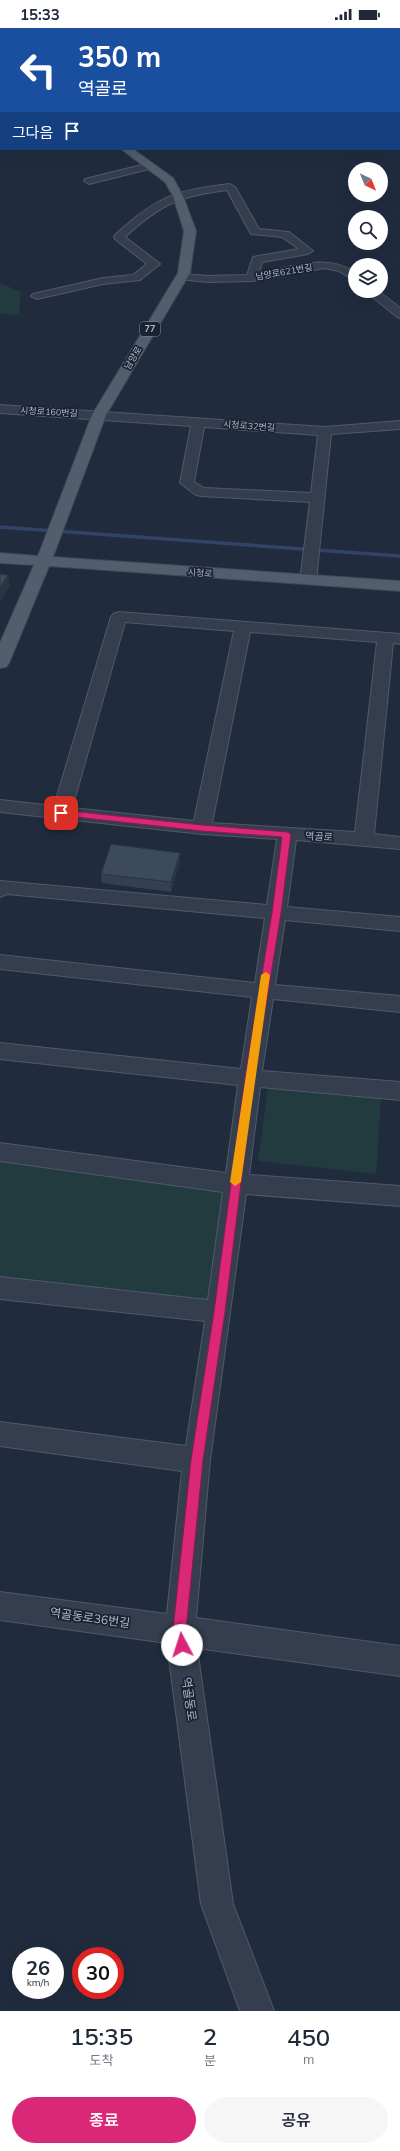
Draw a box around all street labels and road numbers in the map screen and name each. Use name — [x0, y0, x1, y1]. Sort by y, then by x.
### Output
street label: 남양로621번길 — [255, 261, 313, 282]
road number: 77 — [140, 322, 160, 336]
street label: 남양로 — [121, 344, 144, 371]
street label: 시청로160번길 — [20, 405, 78, 419]
street label: 시청로32번길 — [223, 418, 275, 433]
street label: 시청로 — [187, 566, 213, 579]
street label: 역골로 — [305, 829, 333, 844]
street label: 역골동로36번길 — [49, 1604, 131, 1631]
street label: 역골동로 — [179, 1676, 200, 1722]

